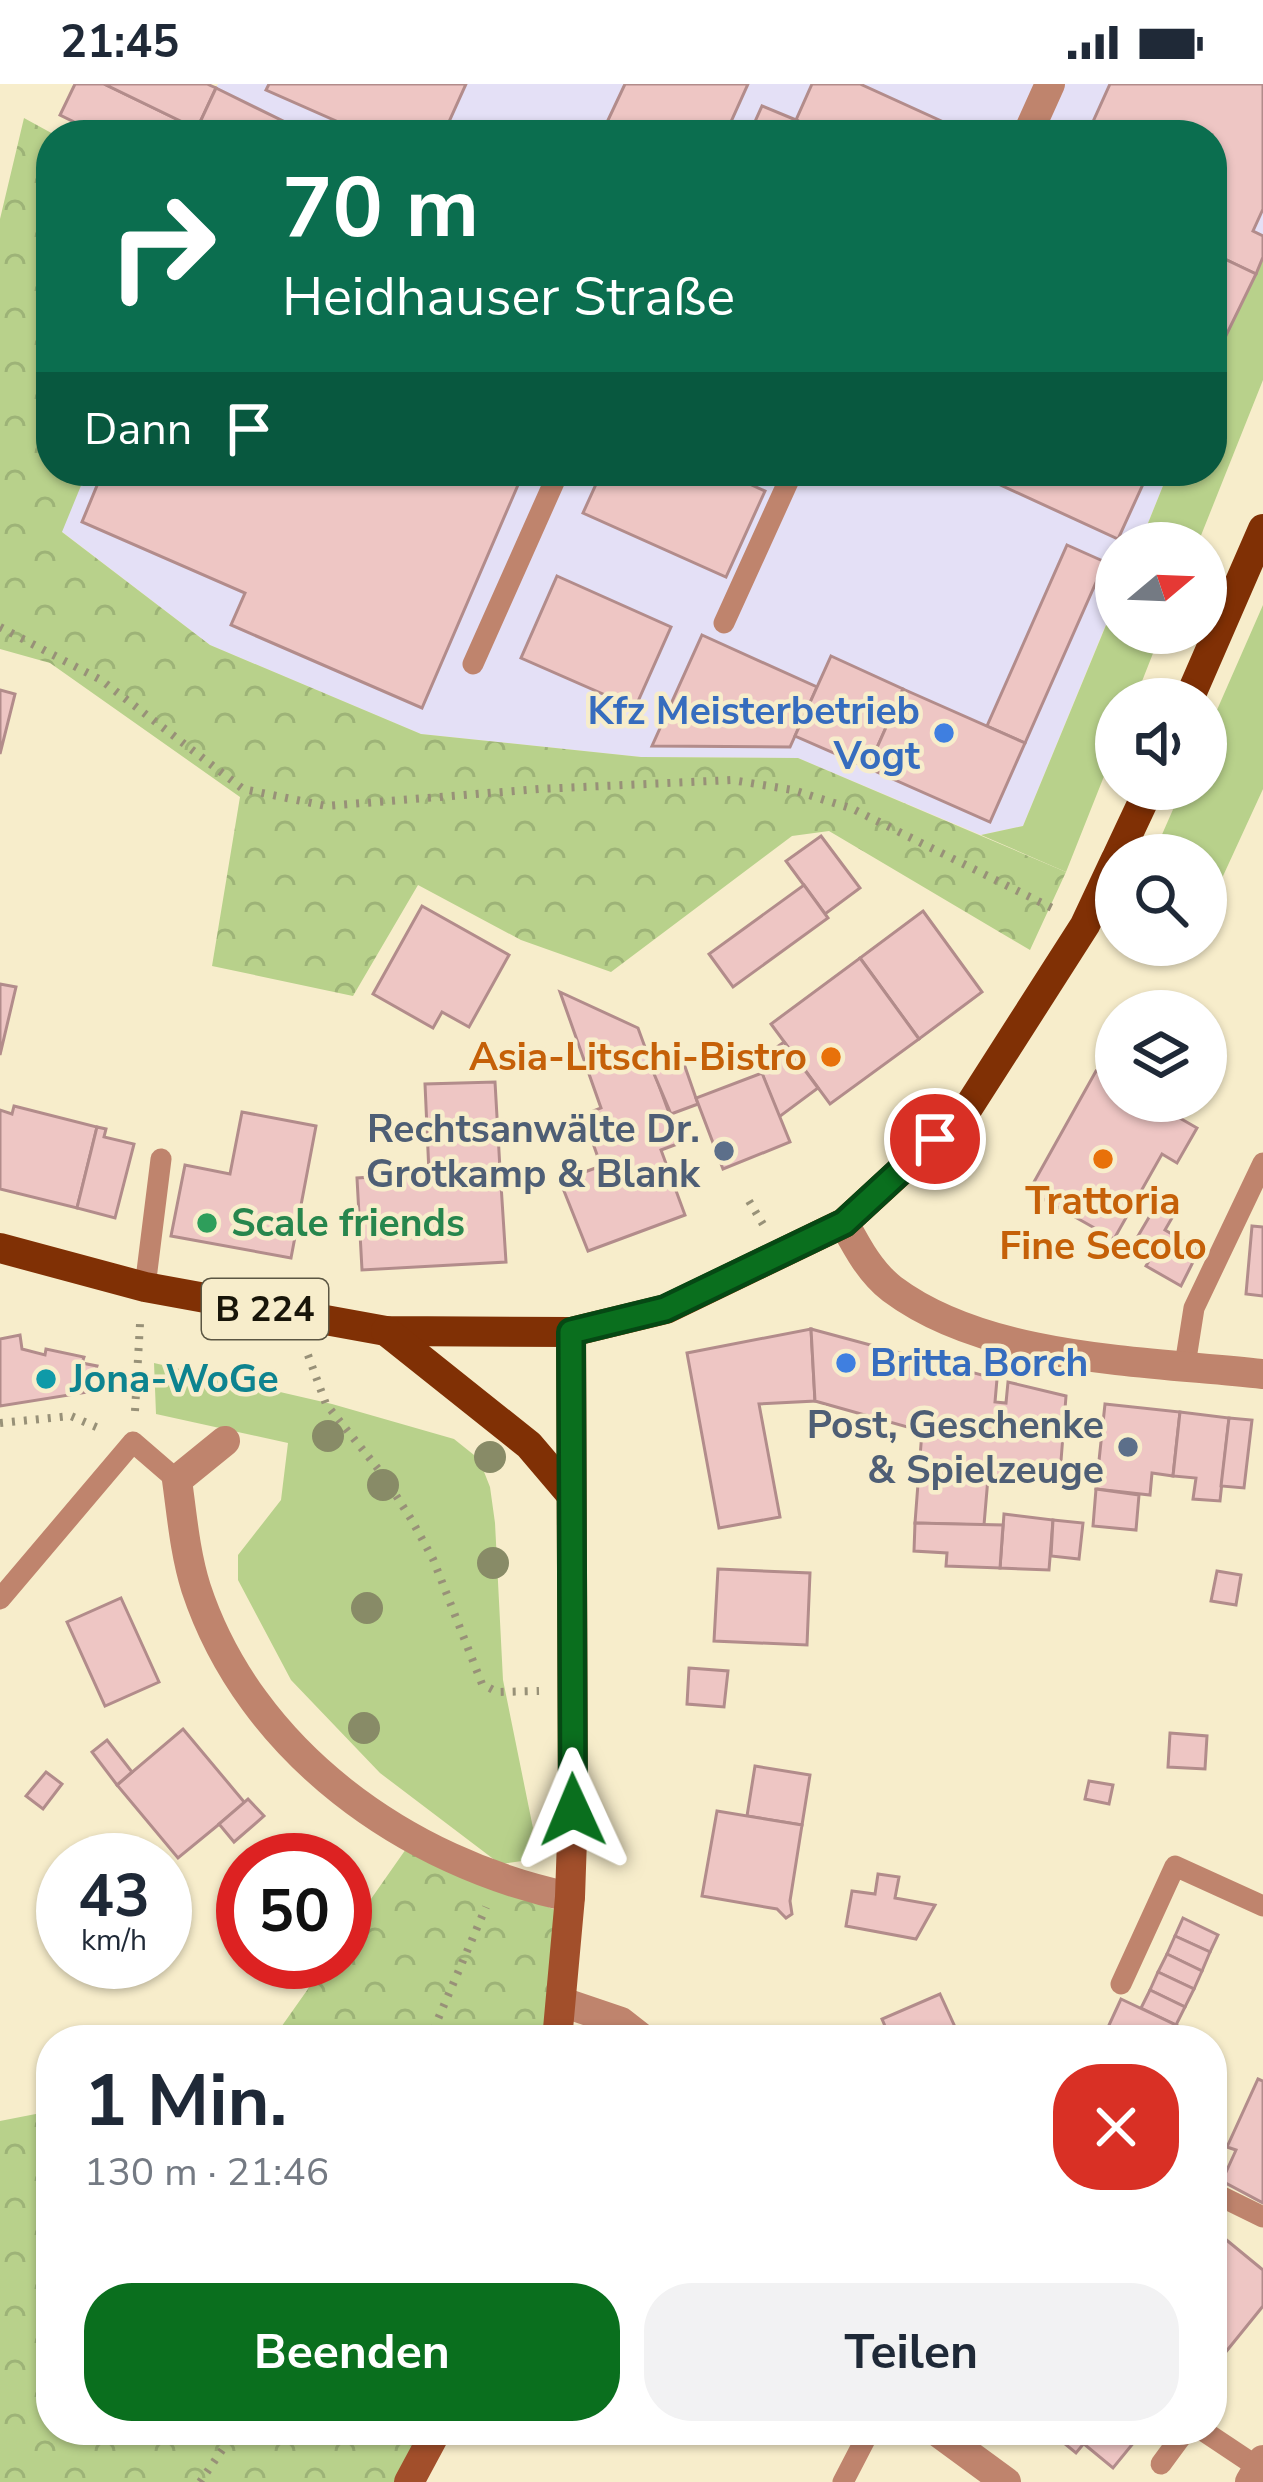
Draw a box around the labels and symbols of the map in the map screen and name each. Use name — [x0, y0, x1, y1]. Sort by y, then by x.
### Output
north arrow — [1095, 522, 1227, 654]
place label: Kfz Meisterbetrieb Vogt — [588, 685, 921, 783]
marker: Kfz Meisterbetrieb Vogt — [931, 720, 957, 746]
place label: Asia-Litschi-Bistro — [469, 1031, 807, 1084]
marker: Asia-Litschi-Bistro — [818, 1044, 844, 1070]
pin — [884, 1088, 986, 1190]
place label: Rechtsanwälte Dr. Grotkamp & Blank — [366, 1103, 701, 1201]
marker: Rechtsanwälte Dr. Grotkamp & Blank — [711, 1138, 737, 1164]
marker: Trattoria Fine Secolo — [1090, 1146, 1116, 1172]
place label: Trattoria Fine Secolo — [999, 1175, 1207, 1273]
place label: Scale friends — [231, 1197, 465, 1250]
marker: Scale friends — [194, 1210, 220, 1236]
road number: B 224 — [202, 1279, 328, 1339]
place label: Britta Borch — [870, 1337, 1088, 1390]
marker: Britta Borch — [833, 1350, 859, 1376]
place label: Jona-WoGe — [69, 1353, 279, 1406]
marker: Jona-WoGe — [33, 1366, 59, 1392]
place label: Post, Geschenke & Spielzeuge — [807, 1399, 1104, 1497]
marker: Post, Geschenke & Spielzeuge — [1115, 1434, 1141, 1460]
position arrow — [510, 1747, 636, 1873]
speed limit sign: 50 — [216, 1833, 372, 1989]

